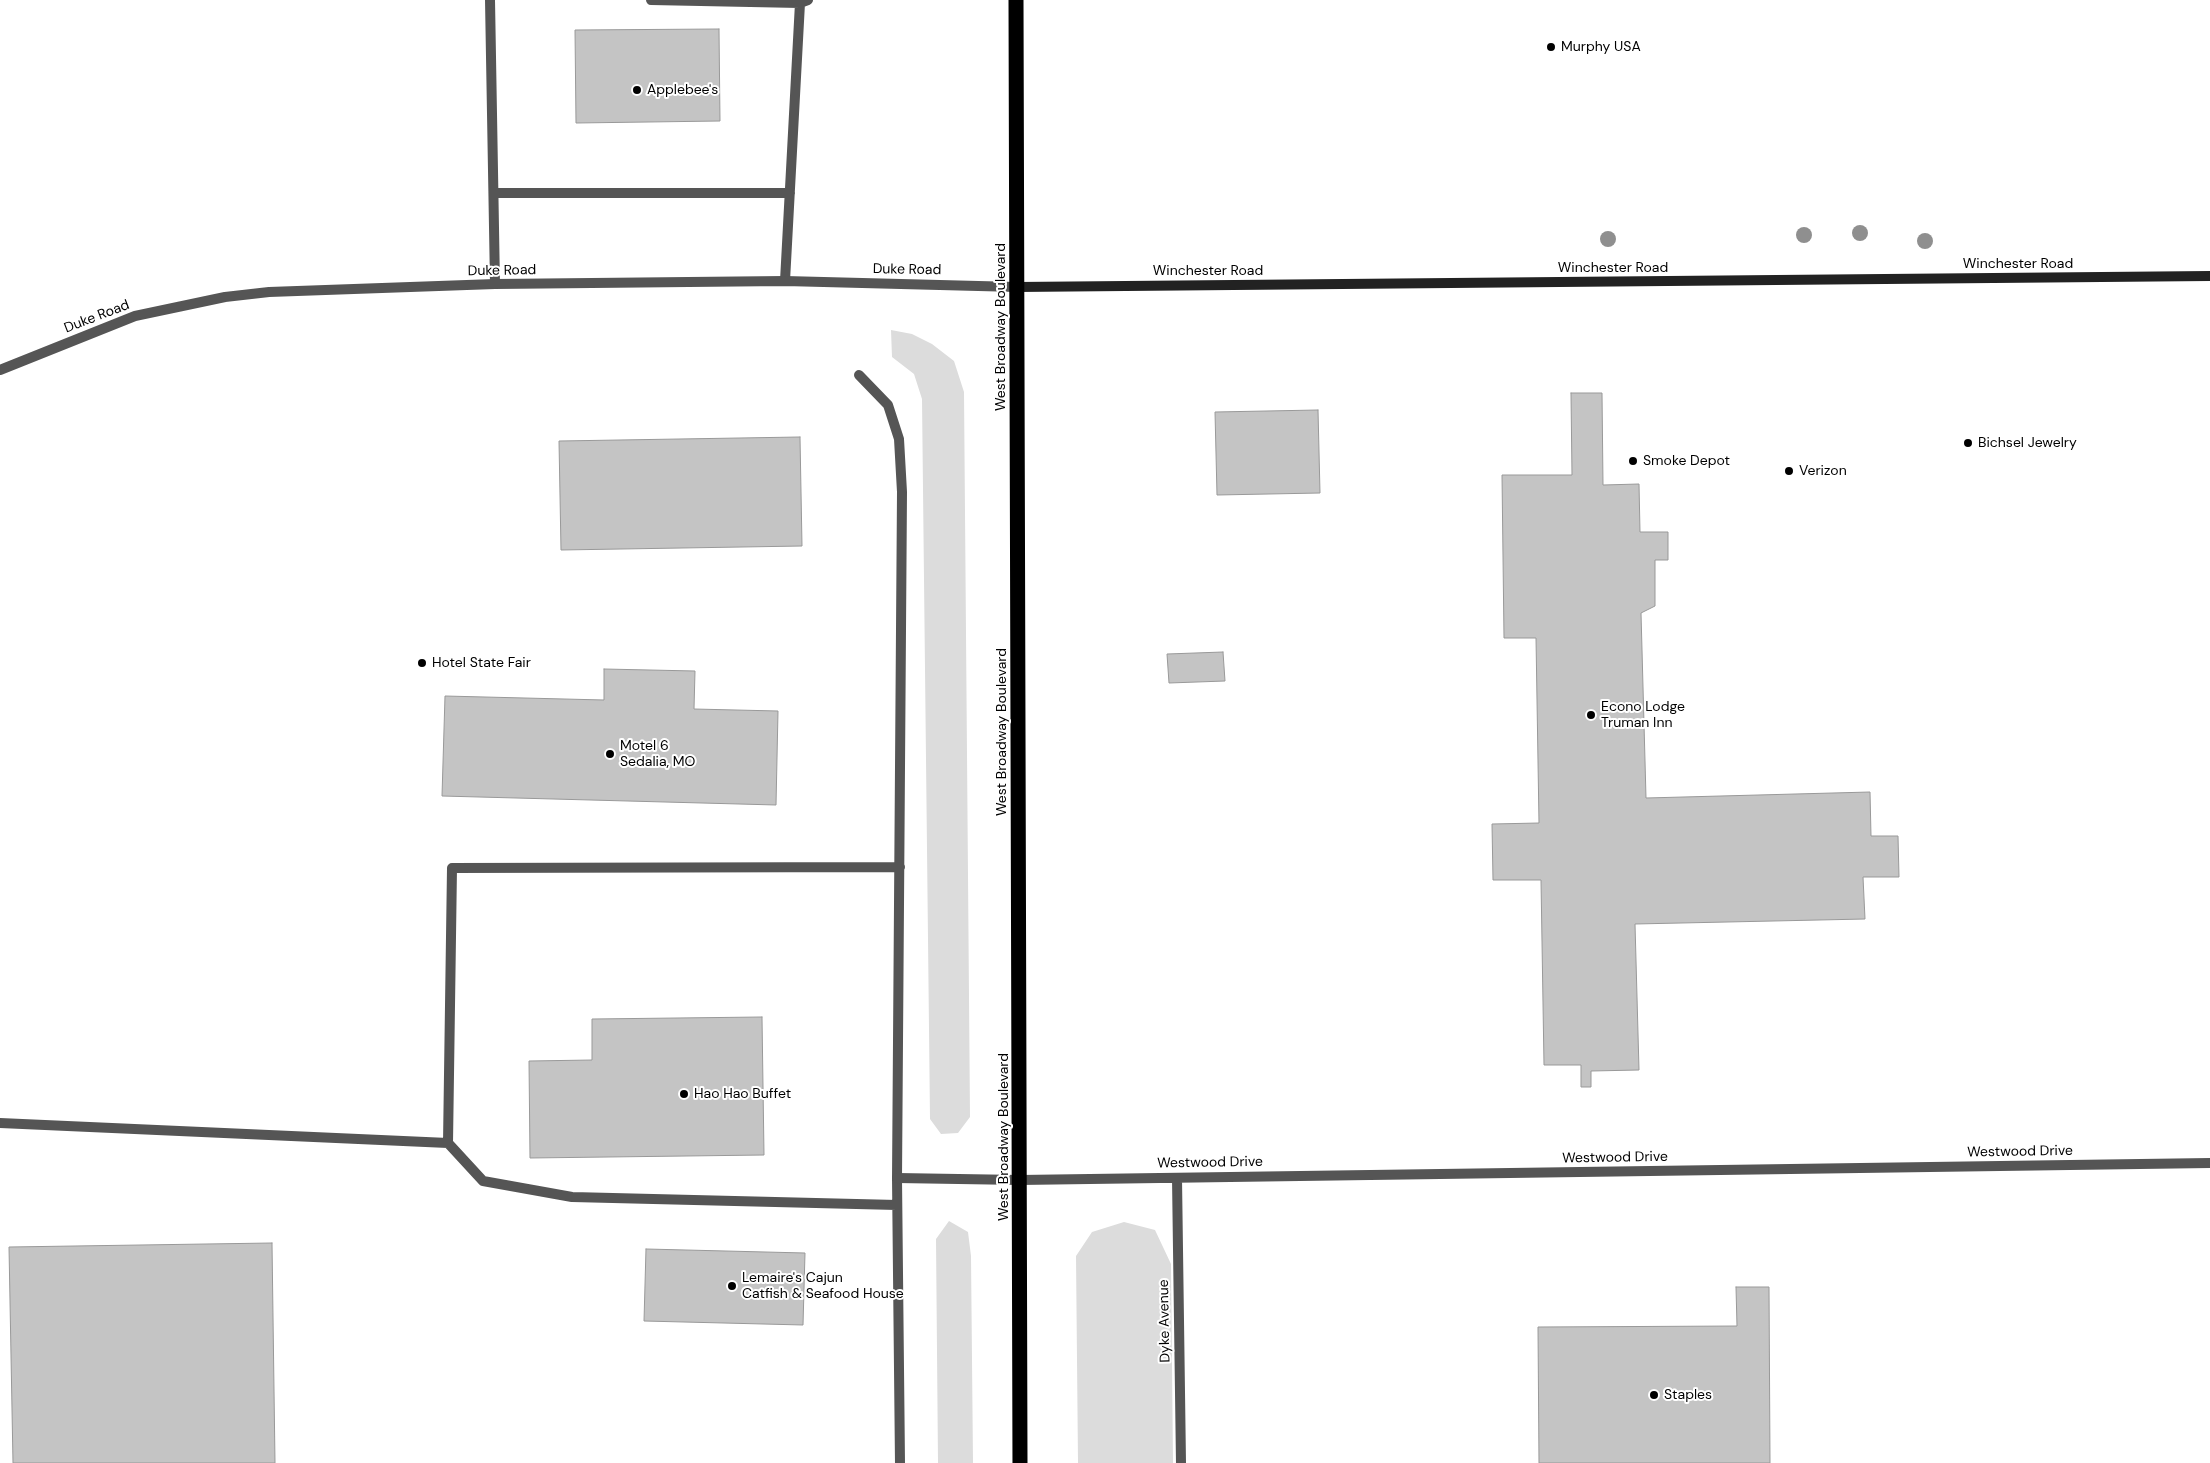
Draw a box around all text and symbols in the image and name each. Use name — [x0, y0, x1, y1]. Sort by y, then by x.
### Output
place label: Murphy USA — [1561, 39, 1641, 55]
marker: Murphy USA — [1545, 41, 1557, 53]
place label: Applebee's — [647, 82, 718, 98]
marker: Applebee's — [631, 84, 643, 96]
street label: West Broadway Boulevard — [993, 243, 1009, 411]
street label: Winchester Road — [1963, 256, 2073, 272]
street label: Winchester Road — [1558, 260, 1668, 276]
street label: Duke Road — [873, 261, 941, 279]
street label: Duke Road — [468, 262, 536, 280]
street label: Winchester Road — [1153, 263, 1263, 279]
street label: Duke Road — [62, 297, 132, 337]
place label: Bichsel Jewelry — [1978, 435, 2077, 451]
marker: Bichsel Jewelry — [1962, 437, 1974, 449]
place label: Smoke Depot — [1643, 453, 1730, 469]
marker: Smoke Depot — [1627, 455, 1639, 467]
place label: Verizon — [1799, 463, 1847, 479]
marker: Verizon — [1783, 465, 1795, 477]
street label: West Broadway Boulevard — [994, 648, 1010, 816]
place label: Hotel State Fair — [432, 655, 531, 671]
marker: Hotel State Fair — [416, 657, 428, 669]
place label: Econo Lodge Truman Inn — [1601, 699, 1685, 732]
marker: Econo Lodge Truman Inn — [1585, 709, 1597, 721]
place label: Motel 6 Sedalia, MO — [620, 738, 695, 770]
marker: Motel 6 Sedalia, MO — [604, 748, 616, 760]
street label: West Broadway Boulevard — [996, 1053, 1012, 1221]
place label: Hao Hao Buffet — [694, 1086, 791, 1102]
marker: Hao Hao Buffet — [678, 1088, 690, 1100]
street label: Westwood Drive — [1967, 1143, 2073, 1161]
street label: Westwood Drive — [1562, 1149, 1668, 1167]
street label: Westwood Drive — [1157, 1154, 1263, 1172]
place label: Lemaire's Cajun Catfish & Seafood House — [742, 1270, 904, 1302]
street label: Dyke Avenue — [1156, 1279, 1174, 1363]
marker: Lemaire's Cajun Catfish & Seafood House — [726, 1280, 738, 1292]
place label: Staples — [1664, 1387, 1712, 1403]
marker: Staples — [1648, 1389, 1660, 1401]

